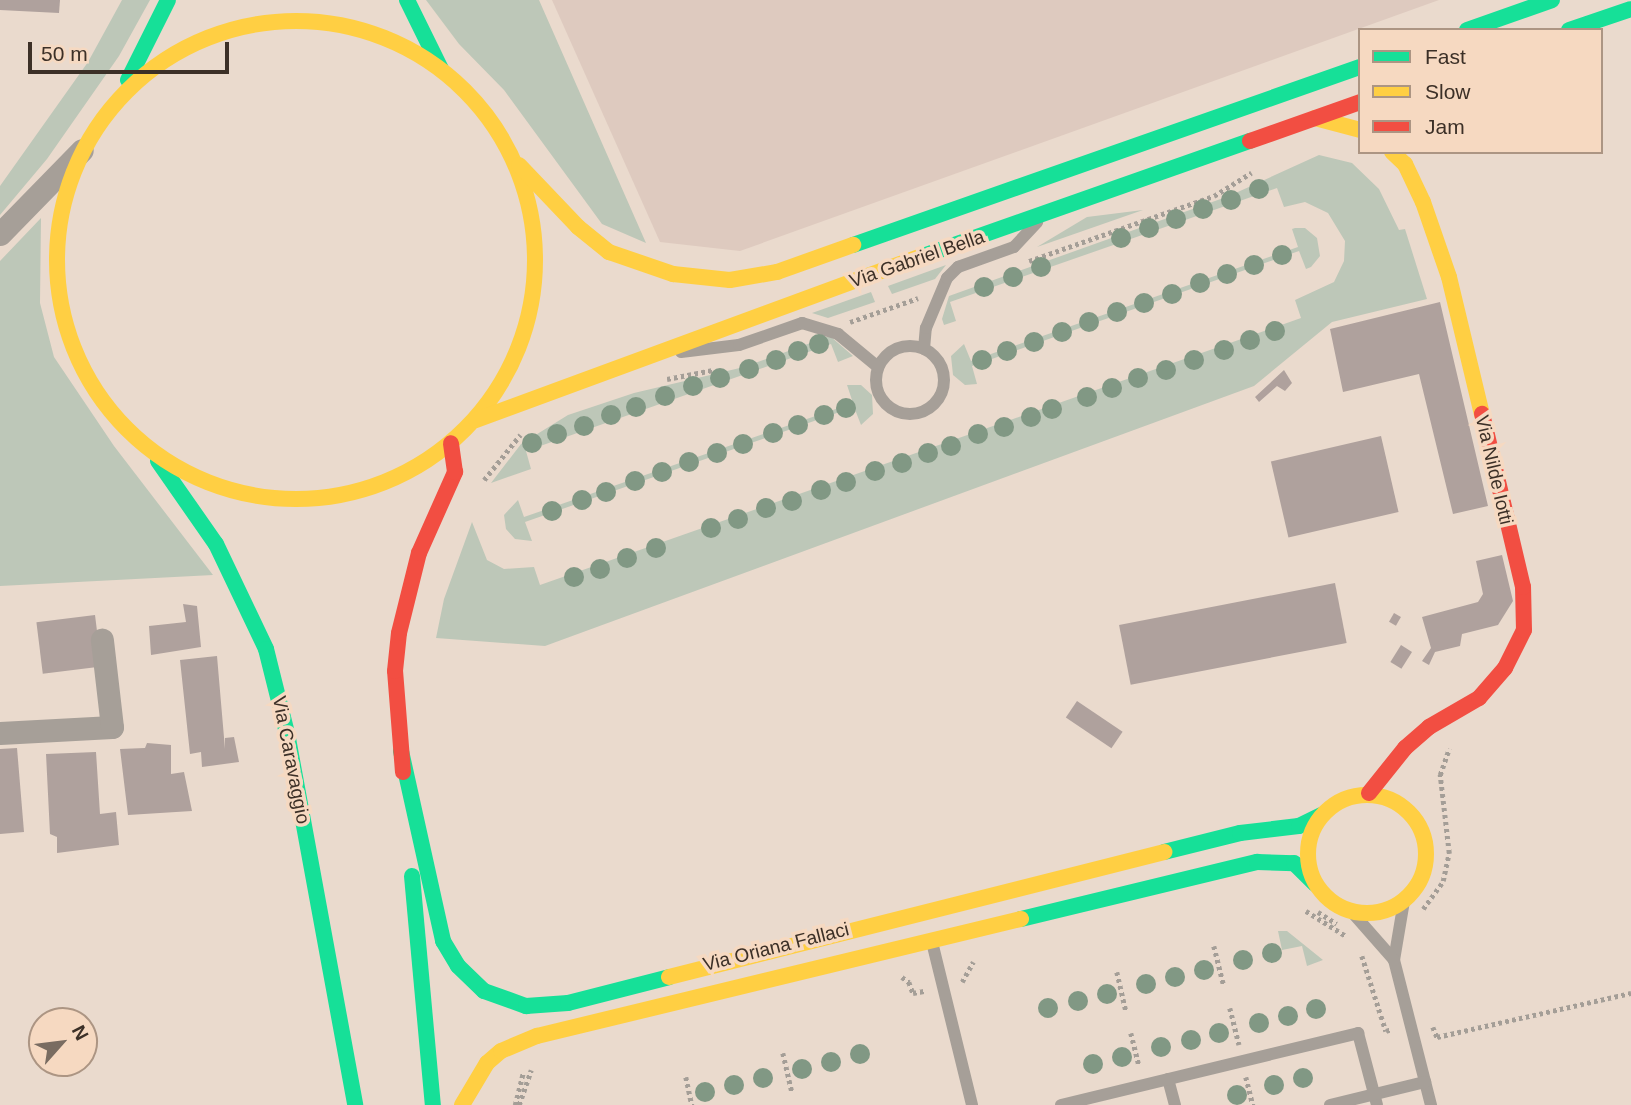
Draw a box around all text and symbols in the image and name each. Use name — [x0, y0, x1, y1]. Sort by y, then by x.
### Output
scale bar — [32, 28, 233, 72]
legend — [1358, 28, 1603, 154]
text: 50 m — [41, 42, 88, 65]
text: Fast — [1425, 45, 1466, 68]
text: Slow — [1425, 80, 1471, 103]
text: Jam — [1425, 115, 1465, 138]
street label: Via Gabriel Bella — [847, 225, 987, 293]
street label: Via Nilde Iotti — [1470, 413, 1518, 527]
street label: Via Caravaggio — [267, 694, 315, 826]
street label: Via Oriana Fallaci — [701, 918, 851, 976]
north arrow — [28, 1007, 98, 1077]
text: N — [68, 1022, 93, 1044]

